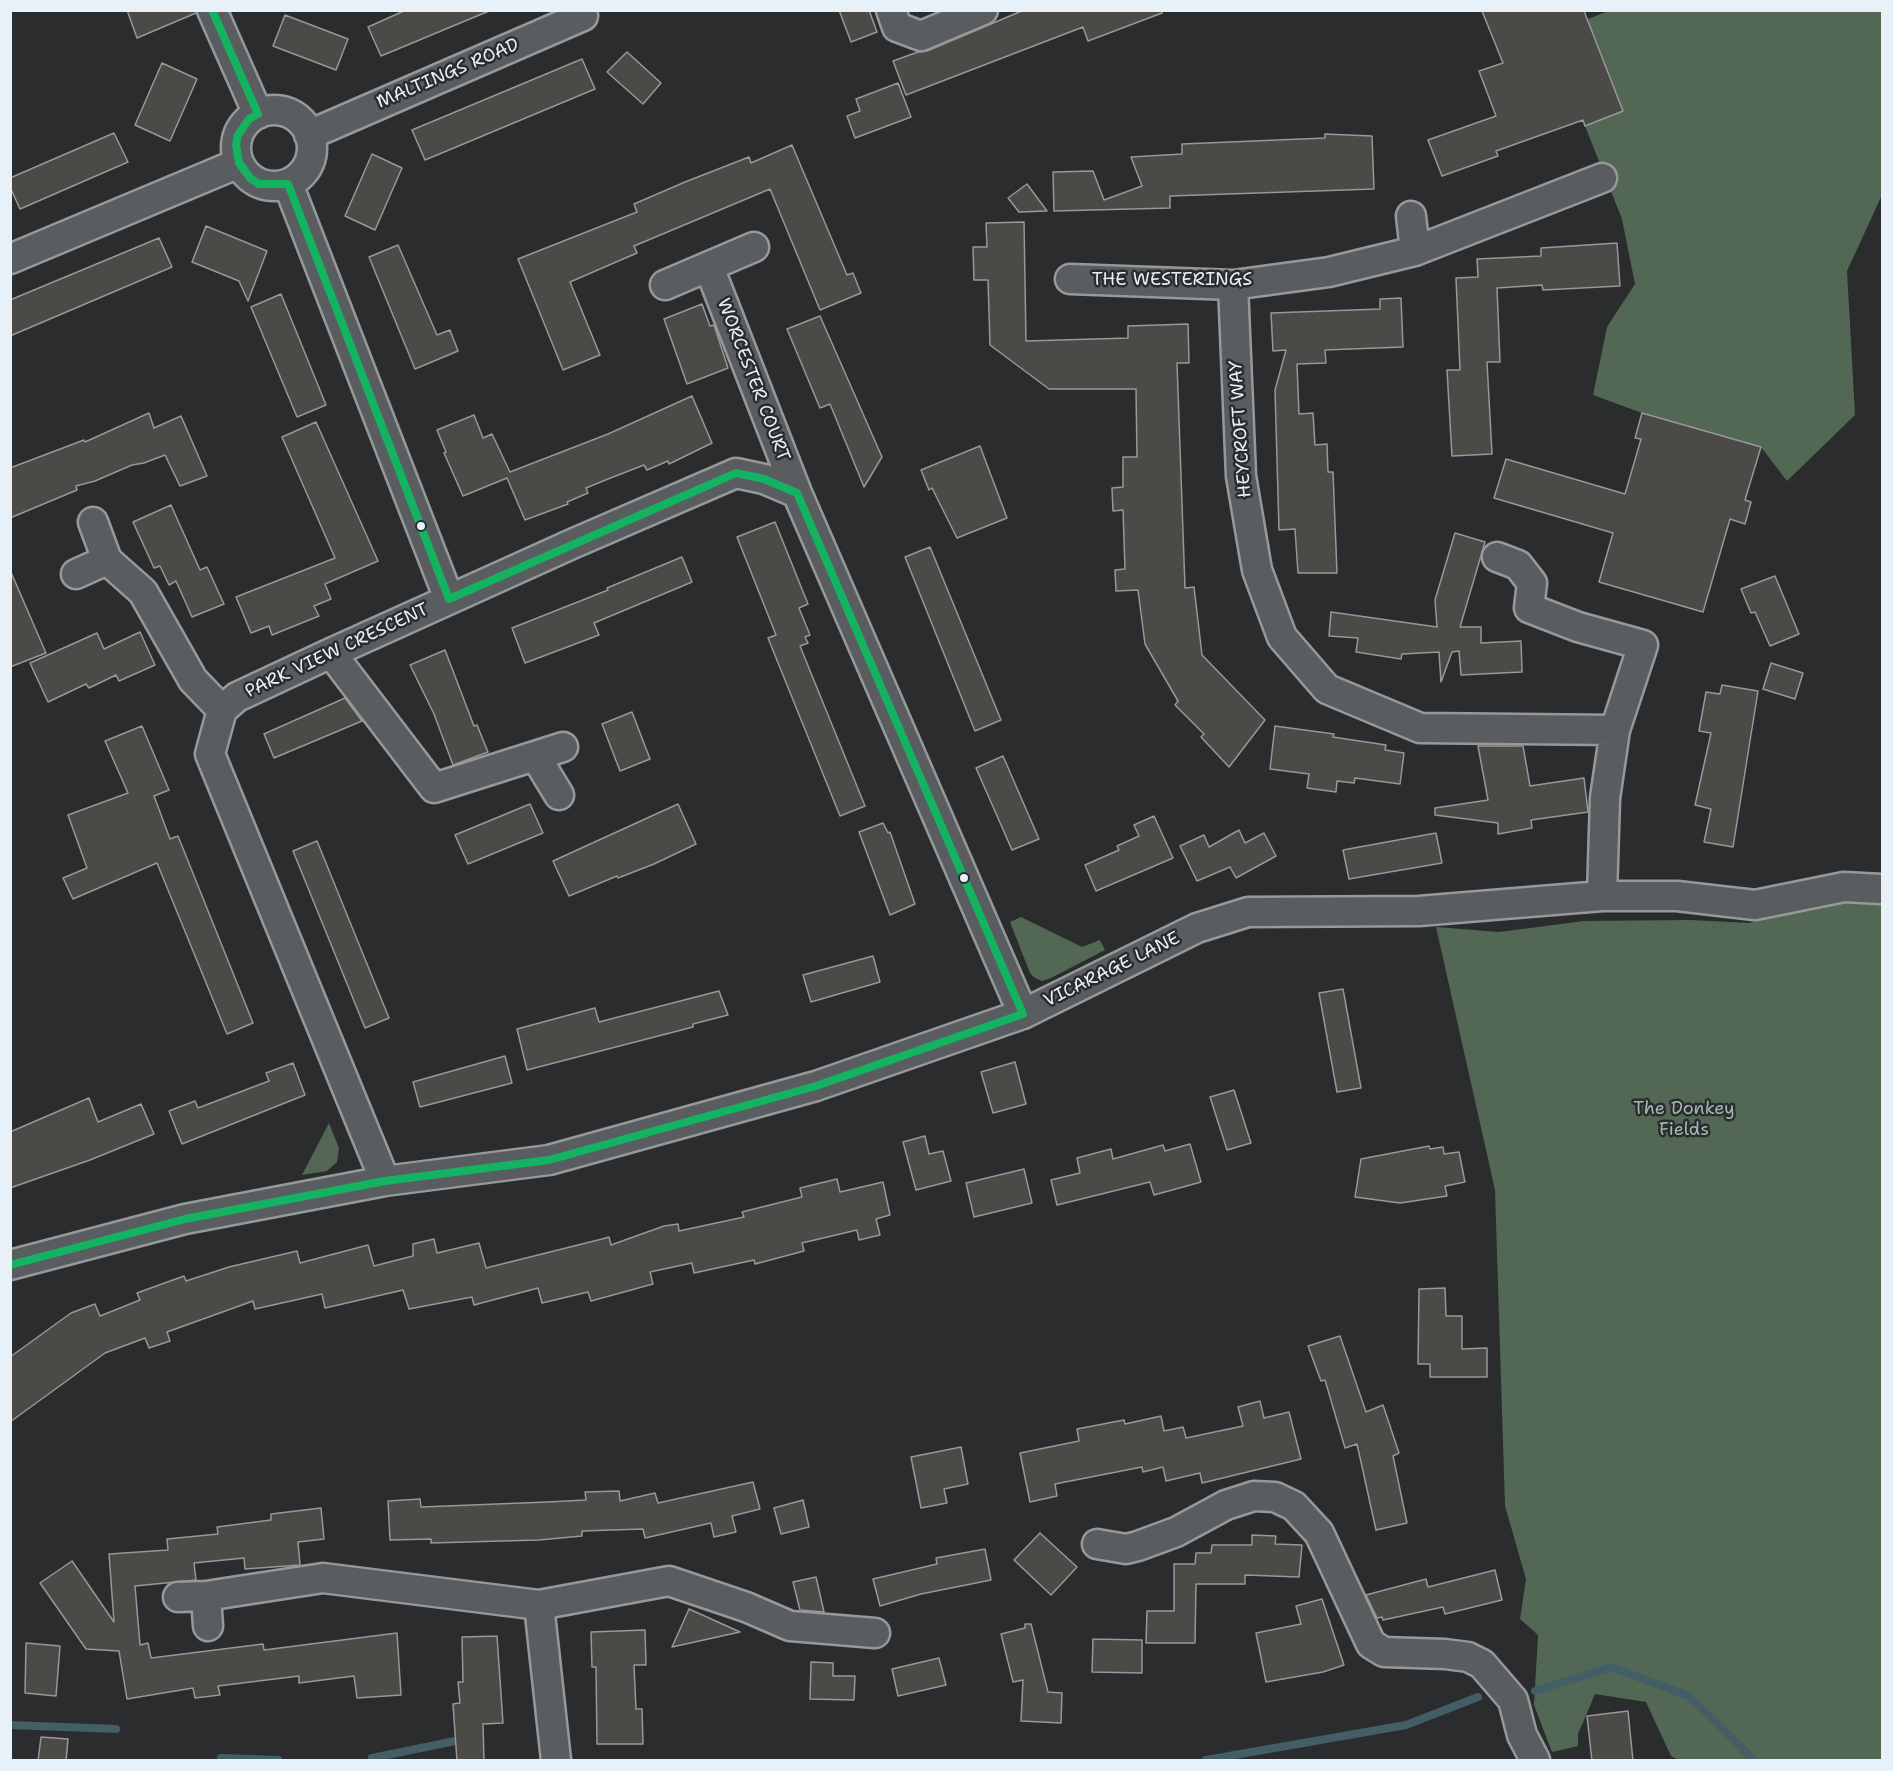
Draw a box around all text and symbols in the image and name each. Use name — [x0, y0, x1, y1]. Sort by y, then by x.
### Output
street label: MALTINGS ROAD — [374, 34, 522, 114]
street label: THE WESTERINGS — [1092, 269, 1252, 291]
street label: WORCESTER COURT — [712, 295, 794, 465]
street label: HEYCROFT WAY — [1225, 359, 1257, 499]
unlabelled marker — [415, 520, 427, 532]
street label: PARK VIEW CRESCENT — [242, 599, 432, 703]
unlabelled marker — [958, 872, 970, 884]
street label: VICARAGE LANE — [1040, 928, 1184, 1012]
park label: The Donkey Fields — [1633, 1098, 1735, 1140]

